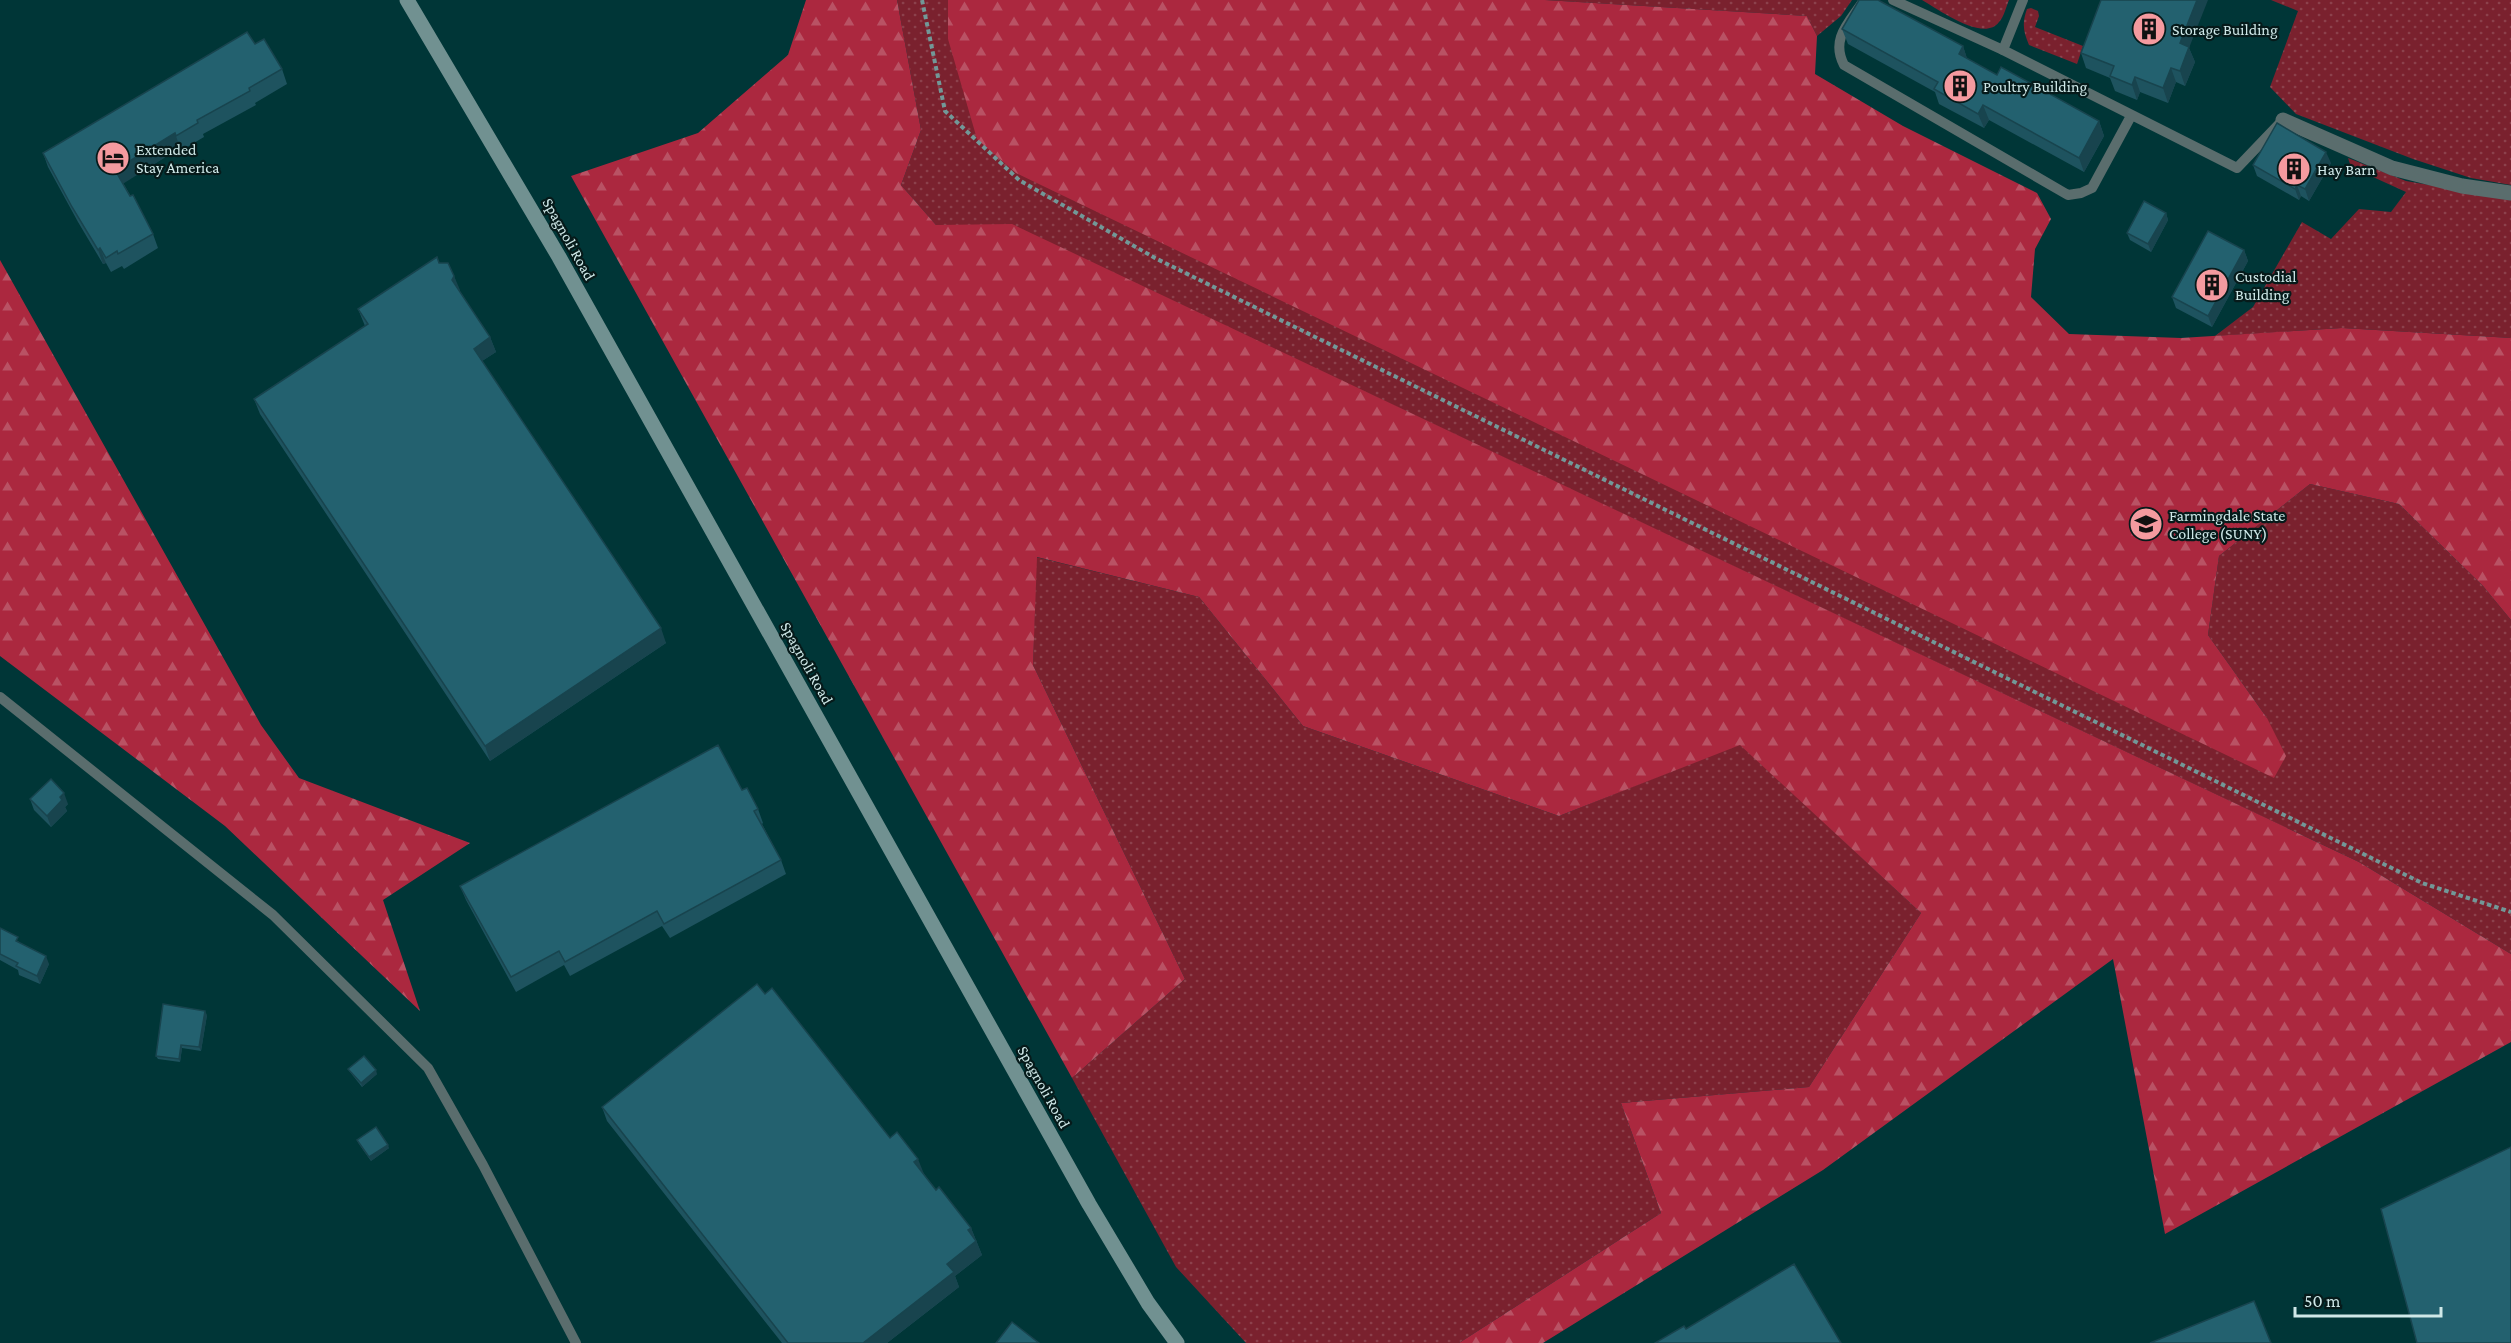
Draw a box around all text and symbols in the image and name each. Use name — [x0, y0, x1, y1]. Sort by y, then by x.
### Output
building icon: Storage Building — [2131, 11, 2167, 47]
place label: Storage Building — [2172, 21, 2278, 39]
building icon: Poultry Building — [1942, 68, 1978, 104]
place label: Poultry Building — [1983, 78, 2088, 96]
hotel icon: Extended Stay America — [95, 140, 131, 176]
place label: Extended Stay America — [136, 141, 220, 177]
building icon: Hay Barn — [2276, 151, 2312, 187]
place label: Hay Barn — [2317, 161, 2376, 179]
street label: Spagnoli Road — [539, 195, 599, 284]
building icon: Custodial Building — [2194, 267, 2230, 303]
place label: Custodial Building — [2235, 268, 2296, 304]
school or university icon: Farmingdale State College (SUNY) — [2128, 506, 2164, 542]
place label: Farmingdale State College (SUNY) — [2169, 507, 2285, 543]
street label: Spagnoli Road — [777, 619, 837, 708]
street label: Spagnoli Road — [1014, 1043, 1074, 1132]
scale bar — [2295, 1280, 2440, 1318]
text: 50 m — [2304, 1291, 2341, 1311]

